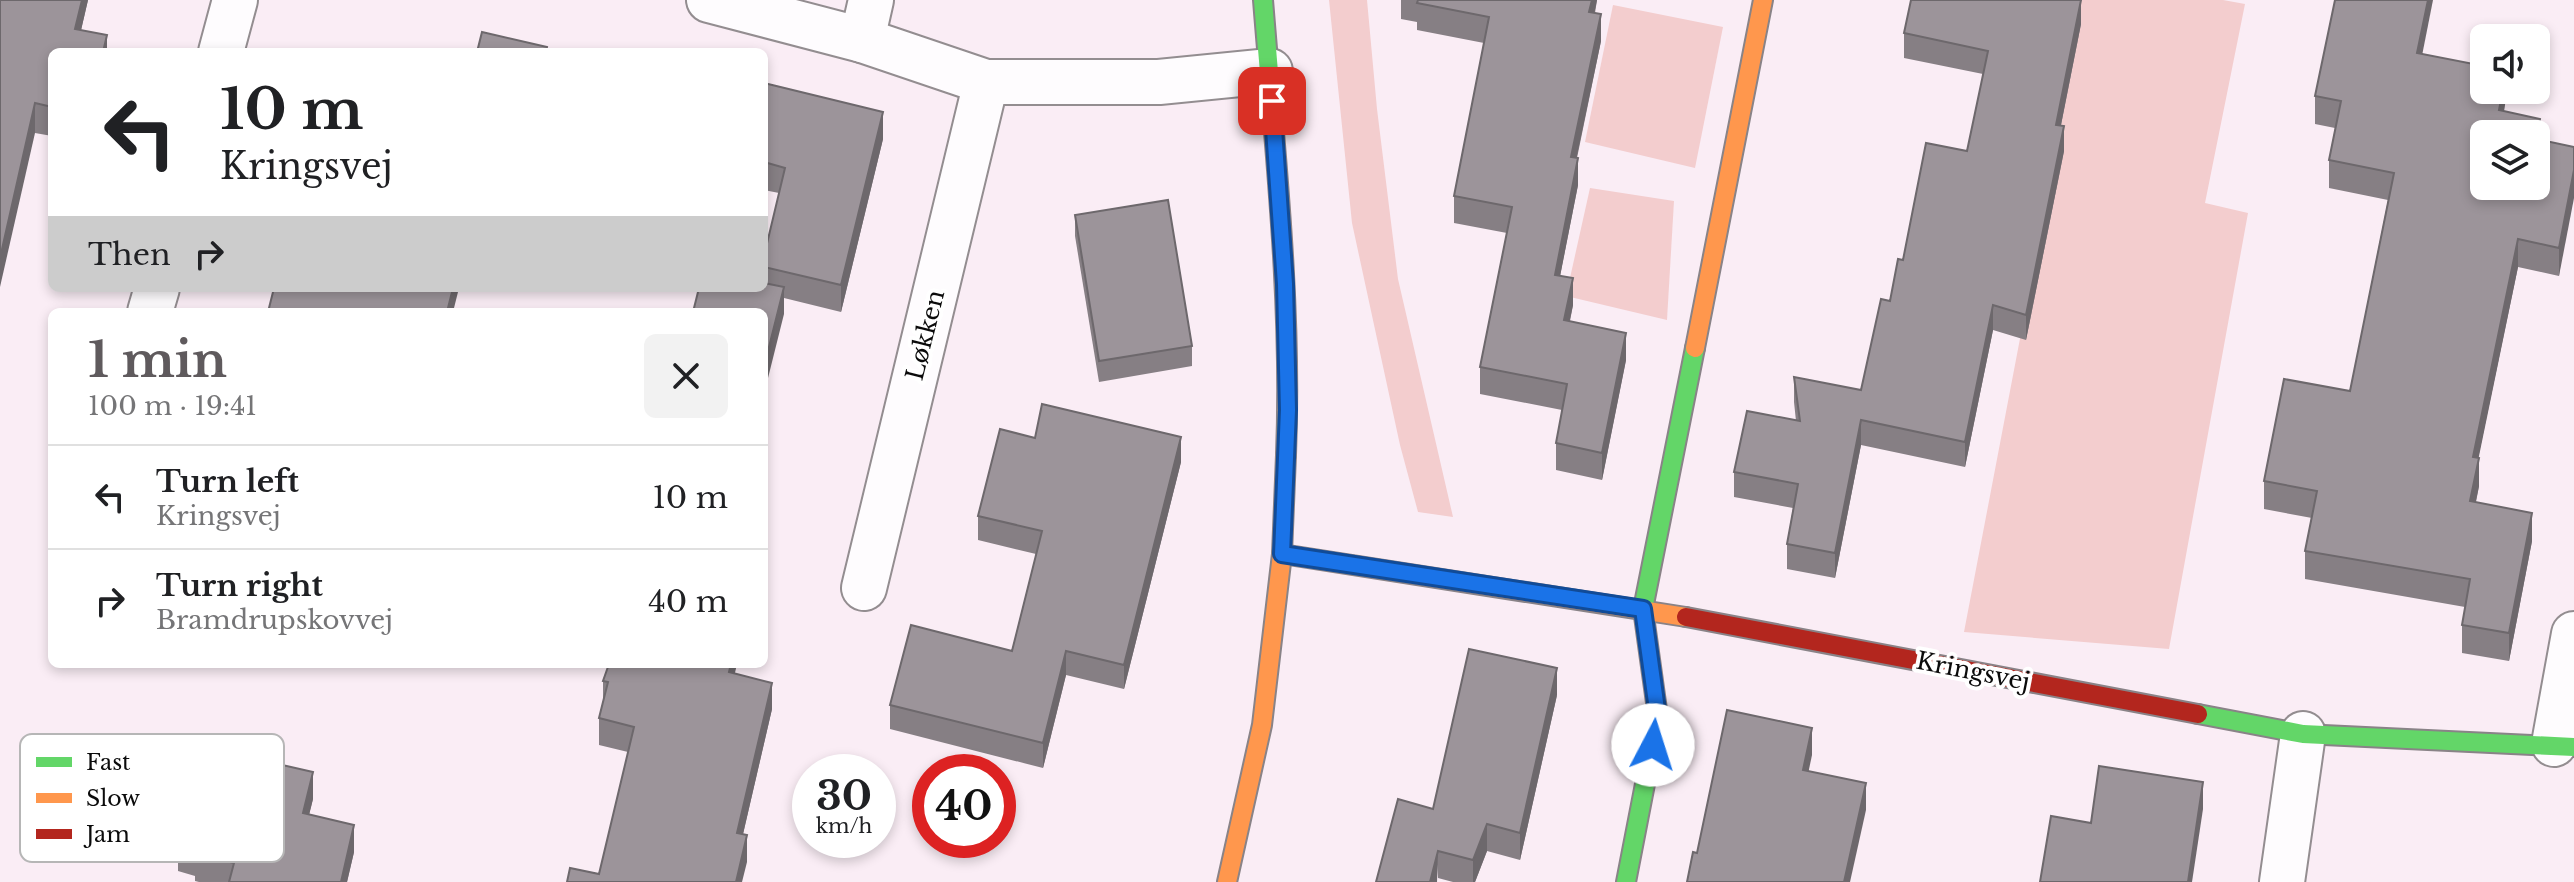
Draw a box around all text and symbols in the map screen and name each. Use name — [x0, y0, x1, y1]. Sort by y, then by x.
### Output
map controls — [2470, 24, 2550, 200]
button: sound — [2470, 24, 2550, 104]
pin — [1238, 67, 1306, 135]
text: 10 m — [220, 75, 364, 144]
icon: arrive — [1250, 79, 1294, 123]
icon: left — [88, 80, 192, 184]
button: layers — [2470, 120, 2550, 200]
text: Kringsvej — [220, 144, 393, 189]
icon: right — [187, 232, 231, 276]
text: Then — [88, 236, 171, 273]
street label: Løkken — [900, 287, 950, 383]
text: 1 min — [88, 330, 227, 390]
button: close — [644, 334, 728, 418]
text: 100 m · 19:41 — [88, 390, 257, 422]
text: Turn left — [156, 463, 299, 500]
icon: left — [88, 475, 132, 519]
text: 10 m — [652, 479, 728, 516]
text: Kringsvej — [156, 500, 281, 532]
text: Turn right — [156, 567, 323, 604]
icon: right — [88, 579, 132, 623]
text: 40 m — [648, 583, 728, 620]
text: Bramdrupskovvej — [156, 604, 393, 636]
street label: Kringsvej — [1914, 646, 2032, 696]
position arrow — [1611, 703, 1695, 787]
legend — [20, 734, 284, 862]
text: Fast — [86, 749, 131, 776]
speed limit sign: 40 — [912, 754, 1016, 858]
text: 30 — [816, 771, 872, 821]
text: Slow — [86, 785, 140, 812]
text: km/h — [816, 814, 872, 838]
text: Jam — [83, 821, 130, 848]

